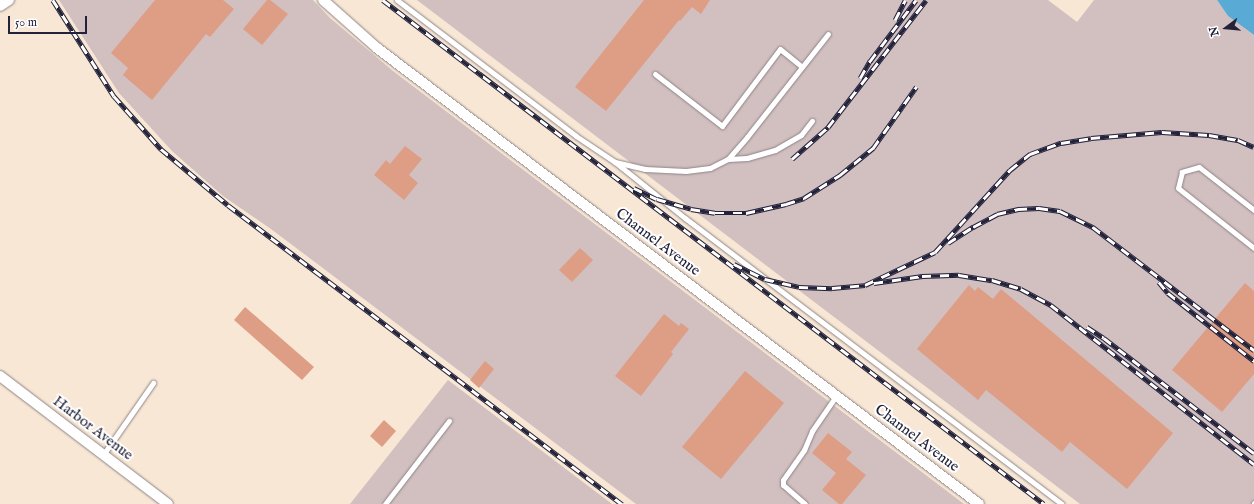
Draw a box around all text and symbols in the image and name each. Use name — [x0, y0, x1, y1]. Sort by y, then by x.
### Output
scale bar — [10, 8, 89, 34]
north arrow — [1206, 8, 1246, 48]
text: 50 m — [15, 15, 37, 30]
text: N — [1206, 25, 1223, 38]
street label: Channel Avenue — [612, 204, 704, 280]
street label: Harbor Avenue — [49, 392, 137, 464]
street label: Channel Avenue — [871, 400, 963, 476]

